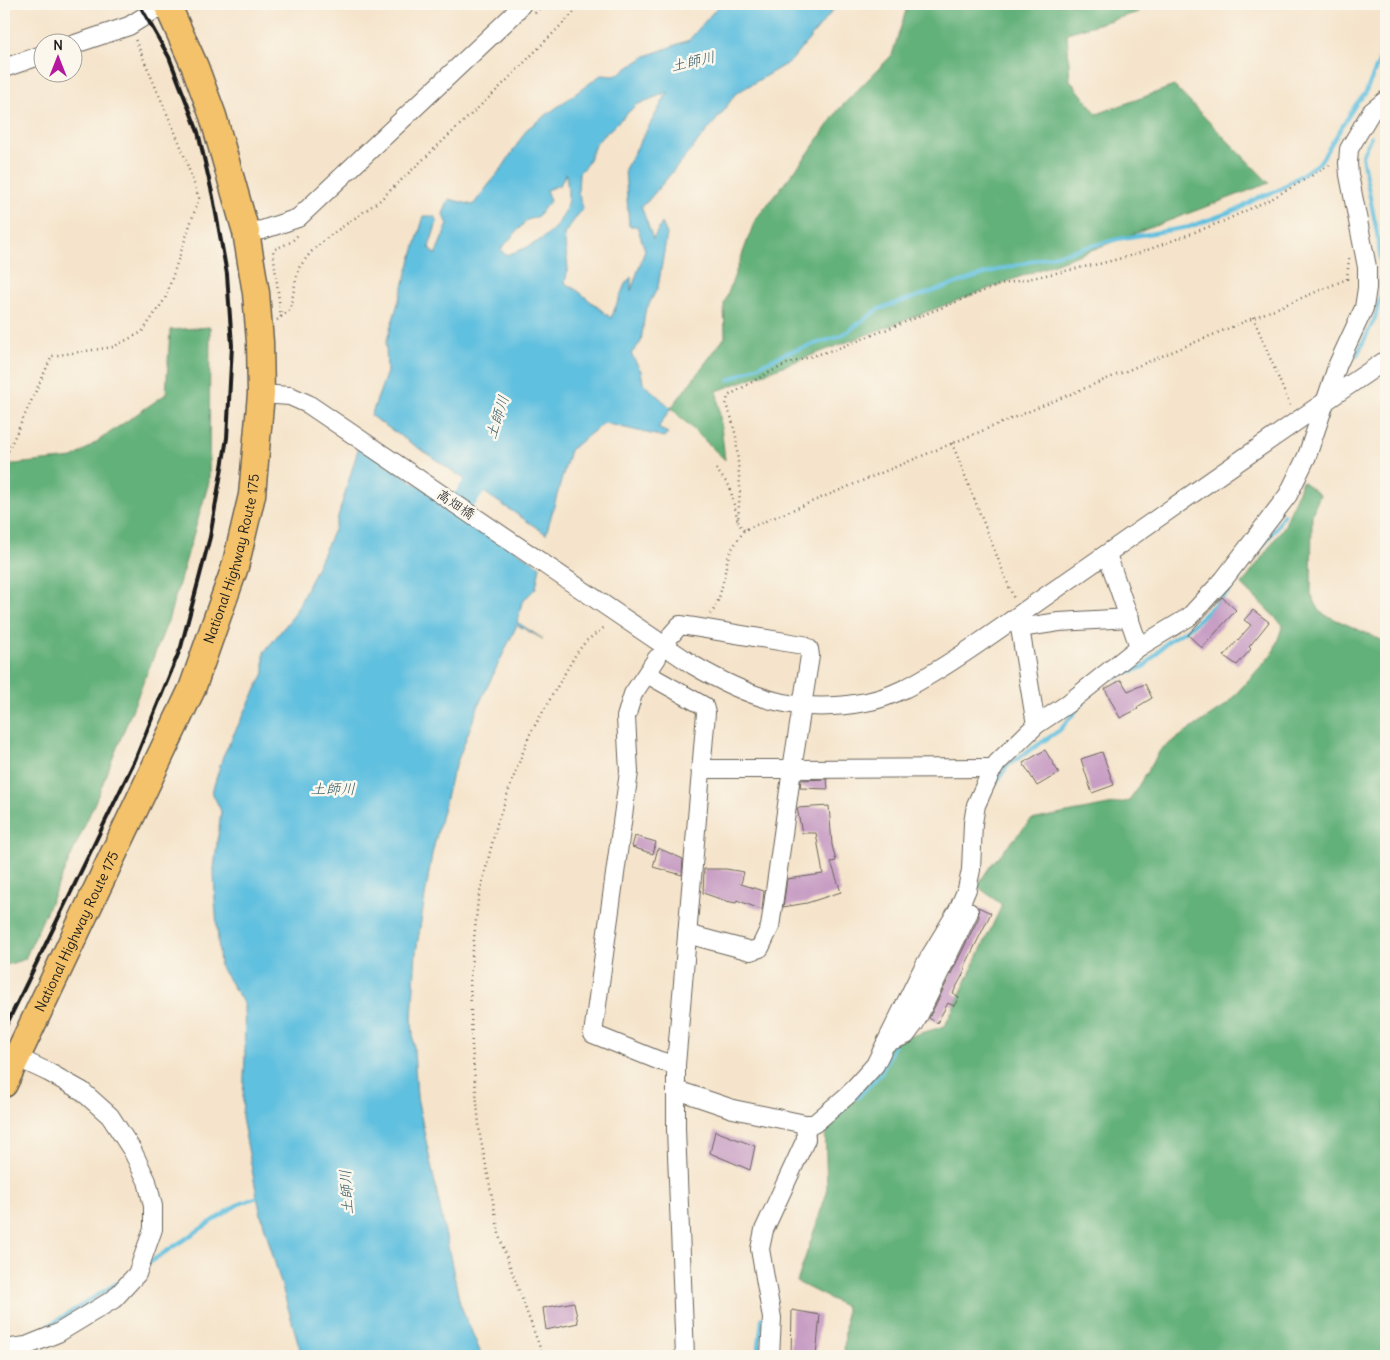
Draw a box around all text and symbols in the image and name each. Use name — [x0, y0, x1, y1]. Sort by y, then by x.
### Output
north arrow — [32, 32, 82, 82]
text: N — [53, 36, 63, 54]
water label: 土師川 — [669, 47, 717, 75]
water label: 土師川 — [481, 393, 513, 441]
street label: National Highway Route 175 — [200, 473, 263, 646]
street label: 高畑橋 — [434, 485, 478, 523]
water label: 土師川 — [310, 779, 356, 798]
street label: National Highway Route 175 — [31, 848, 123, 1015]
water label: 土師川 — [335, 1169, 357, 1215]

